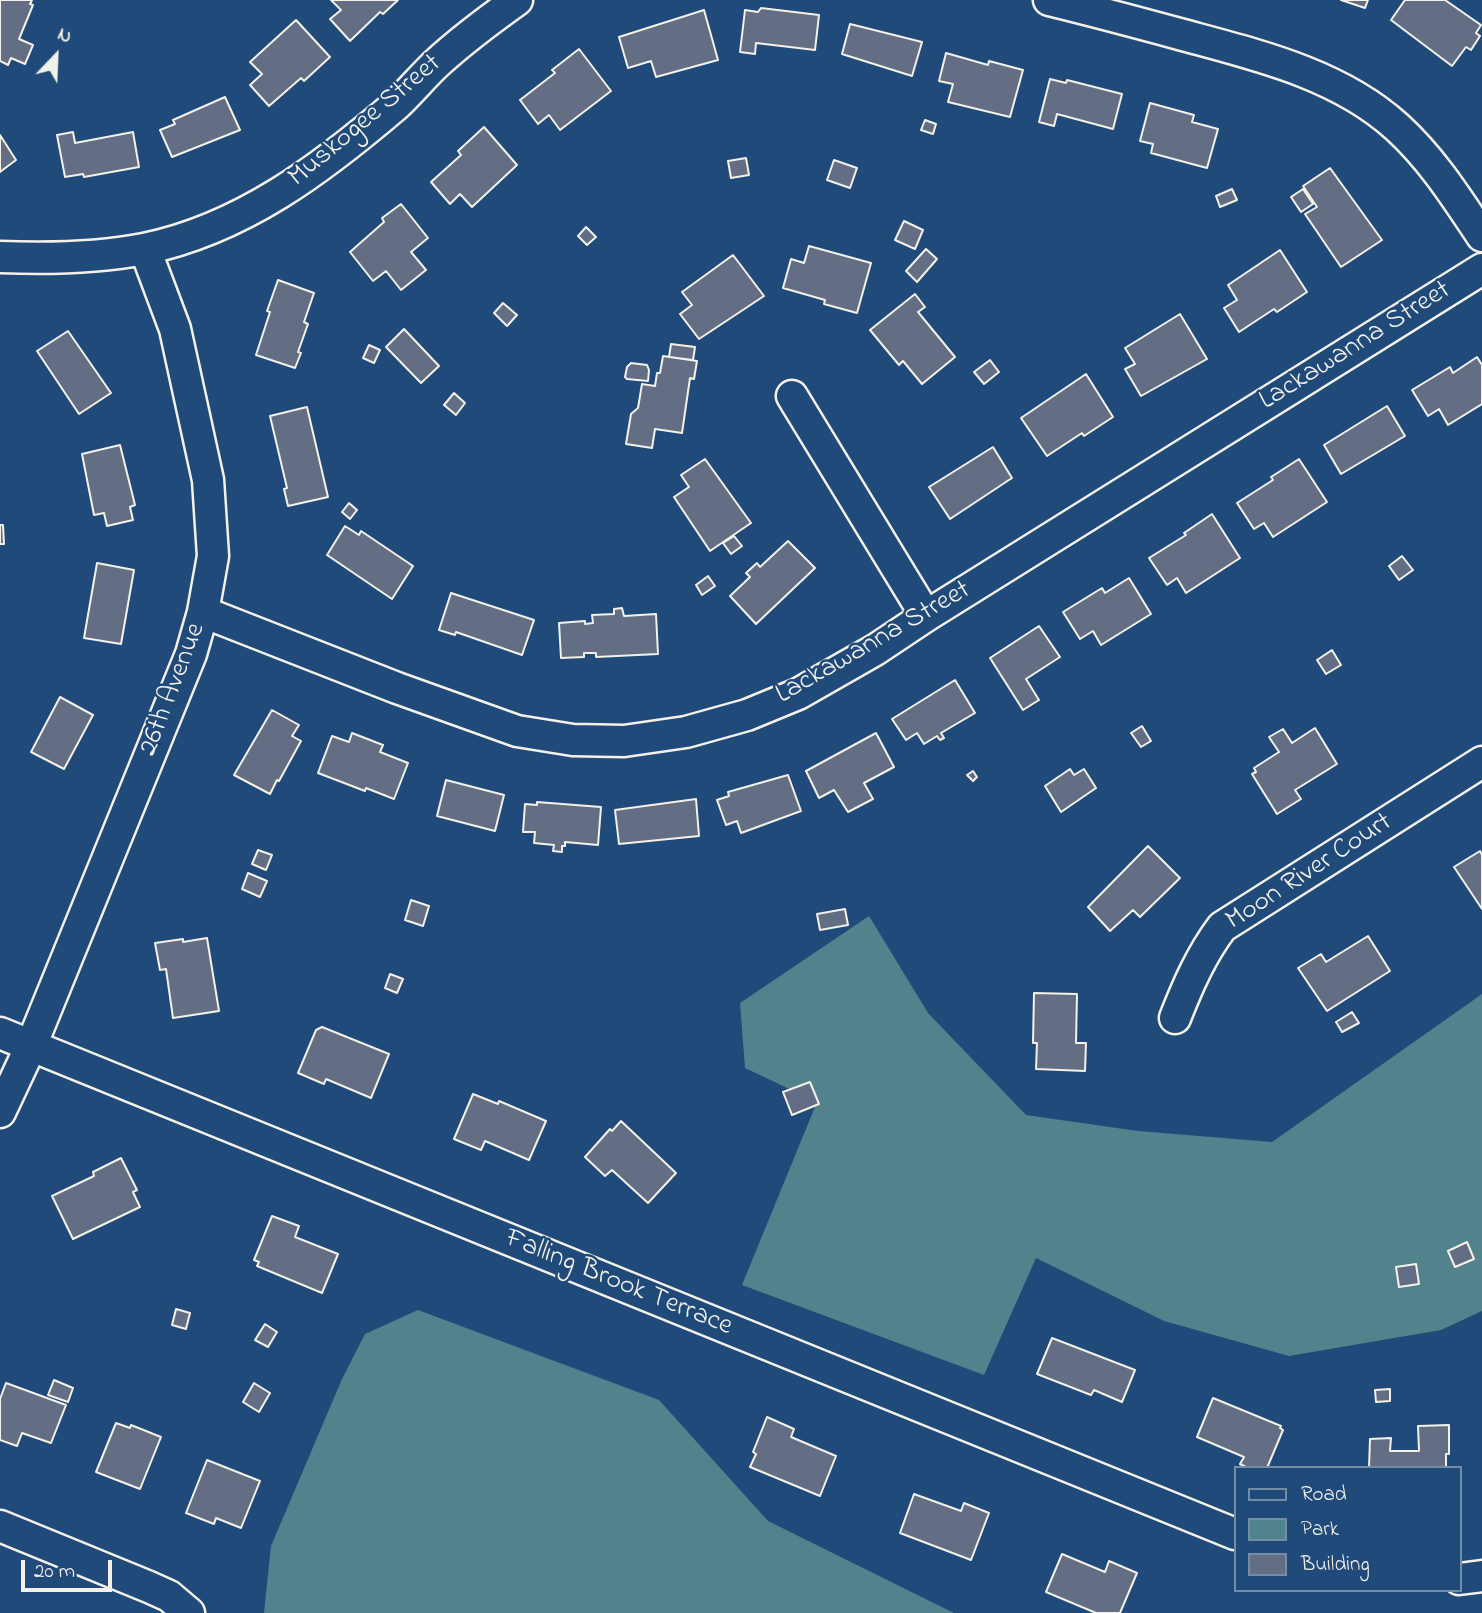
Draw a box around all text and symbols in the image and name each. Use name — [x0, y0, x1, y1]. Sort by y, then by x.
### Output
north arrow — [21, 21, 91, 91]
text: N — [53, 21, 76, 51]
street label: Muskogee Street — [283, 48, 449, 196]
street label: Lackawanna Street — [1254, 275, 1458, 419]
street label: Lackawanna Street — [771, 575, 977, 713]
street label: 26th Avenue — [133, 619, 215, 761]
street label: Moon River Court — [1221, 807, 1399, 939]
street label: Falling Brook Terrace — [499, 1223, 737, 1345]
legend — [1234, 1466, 1461, 1592]
text: Road — [1301, 1480, 1347, 1510]
text: Park — [1301, 1515, 1339, 1545]
scale bar — [24, 1546, 116, 1590]
text: Building — [1301, 1550, 1370, 1580]
text: 20 m — [34, 1557, 75, 1587]

